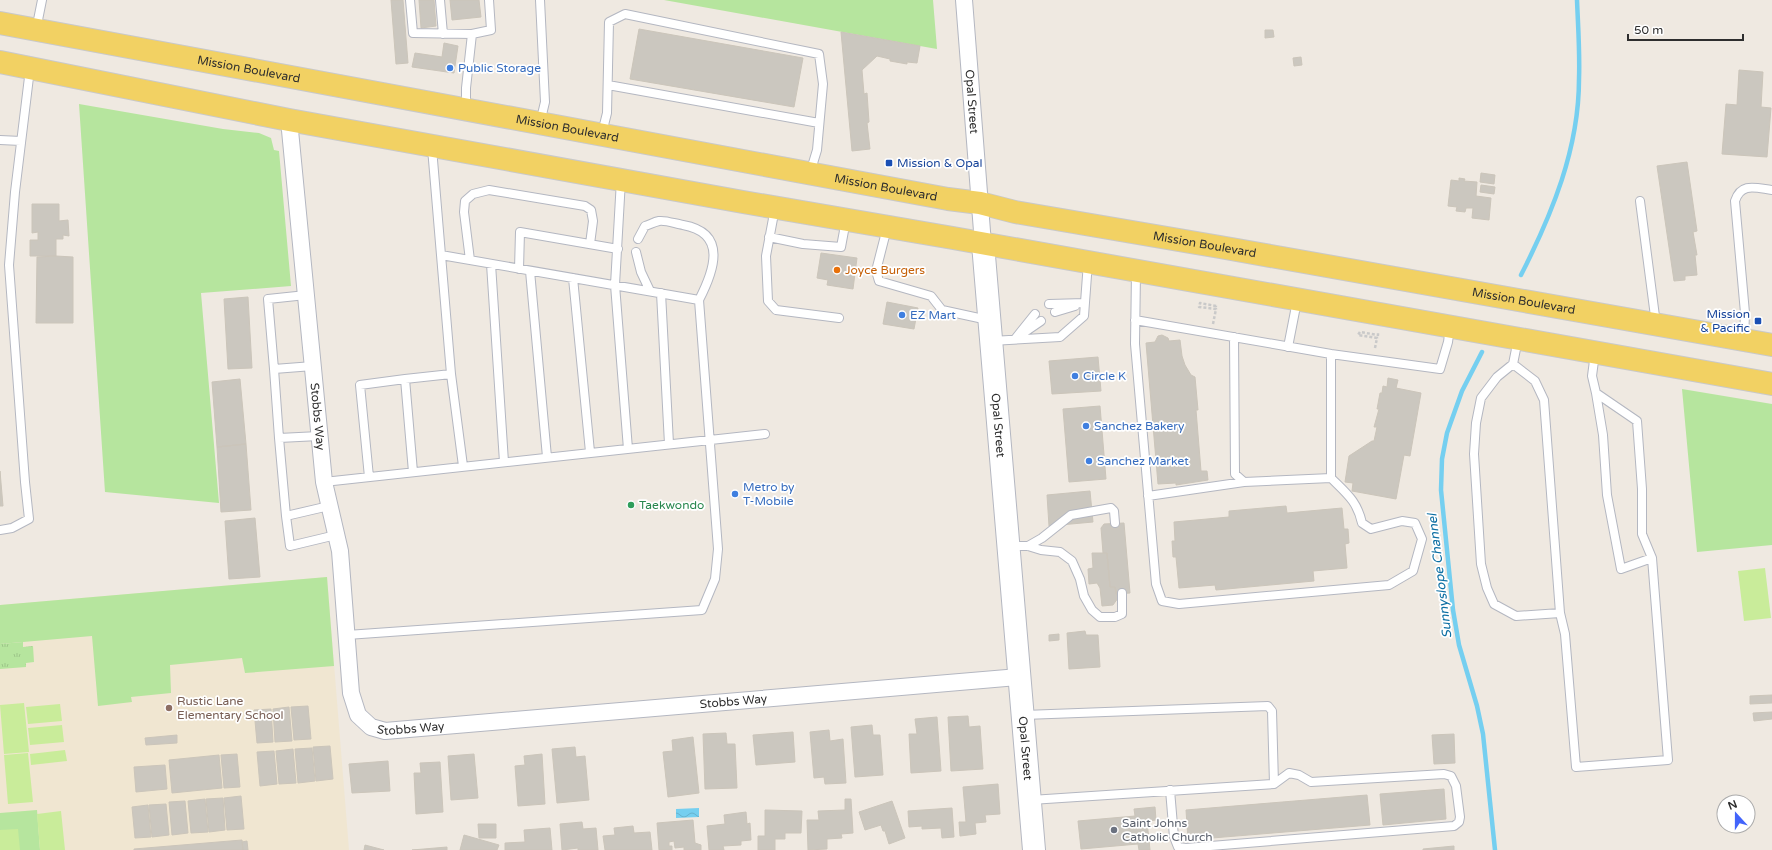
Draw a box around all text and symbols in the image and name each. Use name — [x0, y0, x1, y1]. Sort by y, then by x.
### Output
scale bar — [1628, 16, 1743, 42]
text: 50 m — [1634, 23, 1663, 37]
street label: Mission Boulevard — [196, 53, 301, 86]
place label: Public Storage — [458, 61, 541, 75]
marker: Public Storage — [445, 63, 455, 73]
street label: Opal Street — [962, 69, 981, 135]
street label: Mission Boulevard — [515, 112, 620, 145]
place label: Mission & Opal — [897, 156, 983, 170]
marker: Mission & Opal — [884, 158, 894, 168]
street label: Mission Boulevard — [833, 171, 938, 204]
street label: Mission Boulevard — [1152, 229, 1257, 260]
place label: Joyce Burgers — [845, 263, 925, 277]
marker: Joyce Burgers — [832, 265, 842, 275]
street label: Mission Boulevard — [1471, 285, 1576, 317]
place label: Mission & Pacific — [1700, 307, 1750, 335]
place label: EZ Mart — [910, 308, 956, 322]
marker: EZ Mart — [897, 310, 907, 320]
marker: Mission & Pacific — [1753, 316, 1763, 326]
place label: Circle K — [1083, 369, 1126, 383]
marker: Circle K — [1070, 371, 1080, 381]
street label: Stobbs Way — [307, 382, 328, 452]
street label: Opal Street — [989, 393, 1008, 458]
place label: Sanchez Bakery — [1094, 419, 1185, 433]
marker: Sanchez Bakery — [1081, 421, 1091, 431]
place label: Sanchez Market — [1097, 454, 1189, 468]
marker: Sanchez Market — [1084, 456, 1094, 466]
place label: Metro by T-Mobile — [743, 480, 795, 508]
marker: Metro by T-Mobile — [730, 489, 740, 499]
place label: Taekwondo — [639, 498, 704, 512]
marker: Taekwondo — [626, 500, 636, 510]
water label: Sunnyslope Channel — [1424, 511, 1456, 639]
street label: Stobbs Way — [699, 691, 768, 711]
place label: Rustic Lane Elementary School — [177, 694, 284, 722]
marker: Rustic Lane Elementary School — [164, 703, 174, 713]
street label: Opal Street — [1016, 716, 1035, 781]
street label: Stobbs Way — [375, 719, 446, 738]
north arrow — [1716, 794, 1756, 834]
text: N — [1726, 797, 1739, 813]
place label: Saint Johns Catholic Church — [1122, 816, 1213, 844]
marker: Saint Johns Catholic Church — [1109, 825, 1119, 835]

